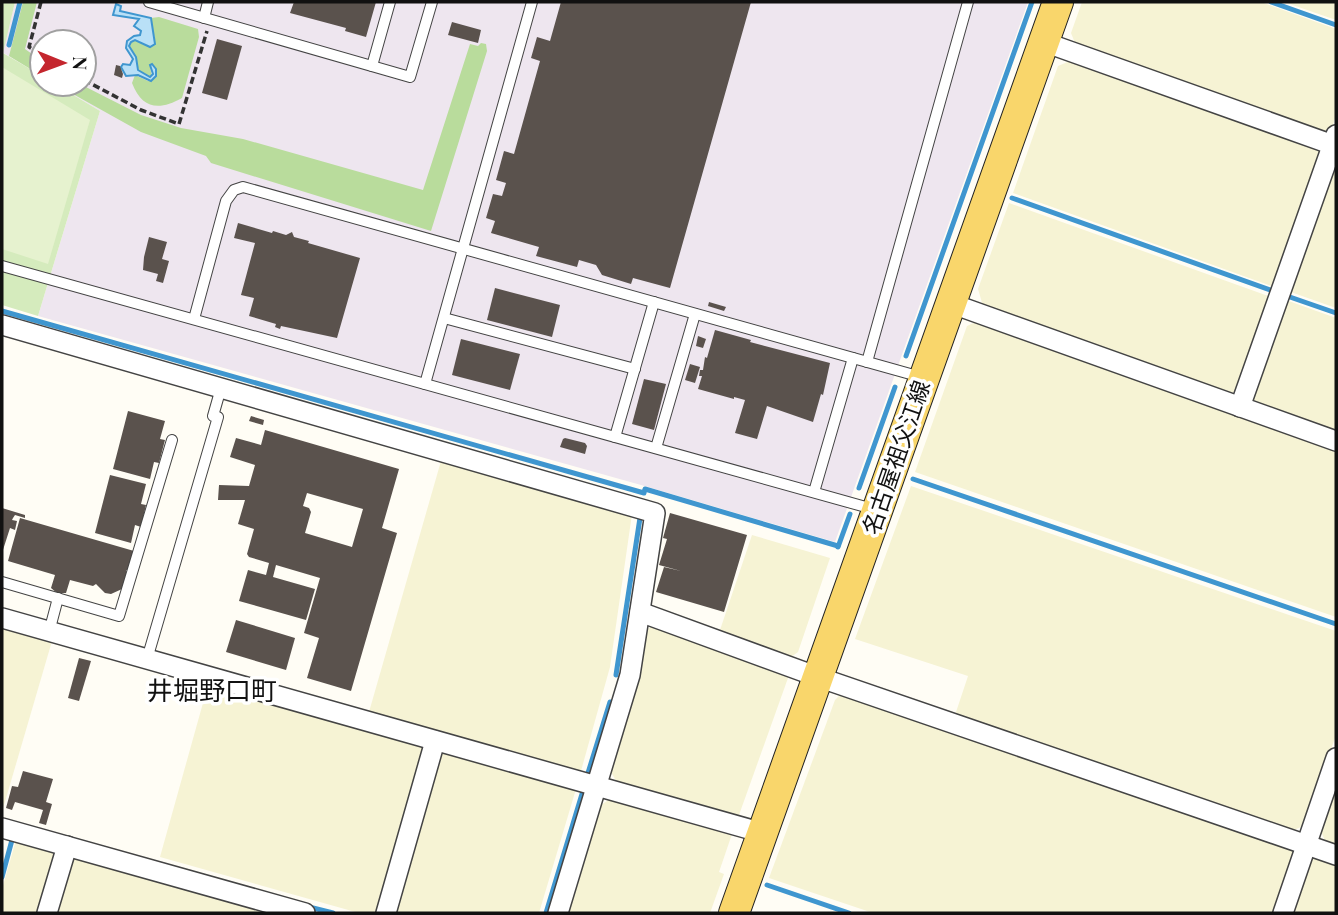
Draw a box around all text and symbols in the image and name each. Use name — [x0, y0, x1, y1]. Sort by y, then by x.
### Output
north arrow — [28, 28, 98, 98]
text: N — [68, 56, 94, 71]
street label: 名古屋祖父江線 — [854, 376, 936, 538]
district label: 井堀野口町 — [147, 672, 277, 707]

